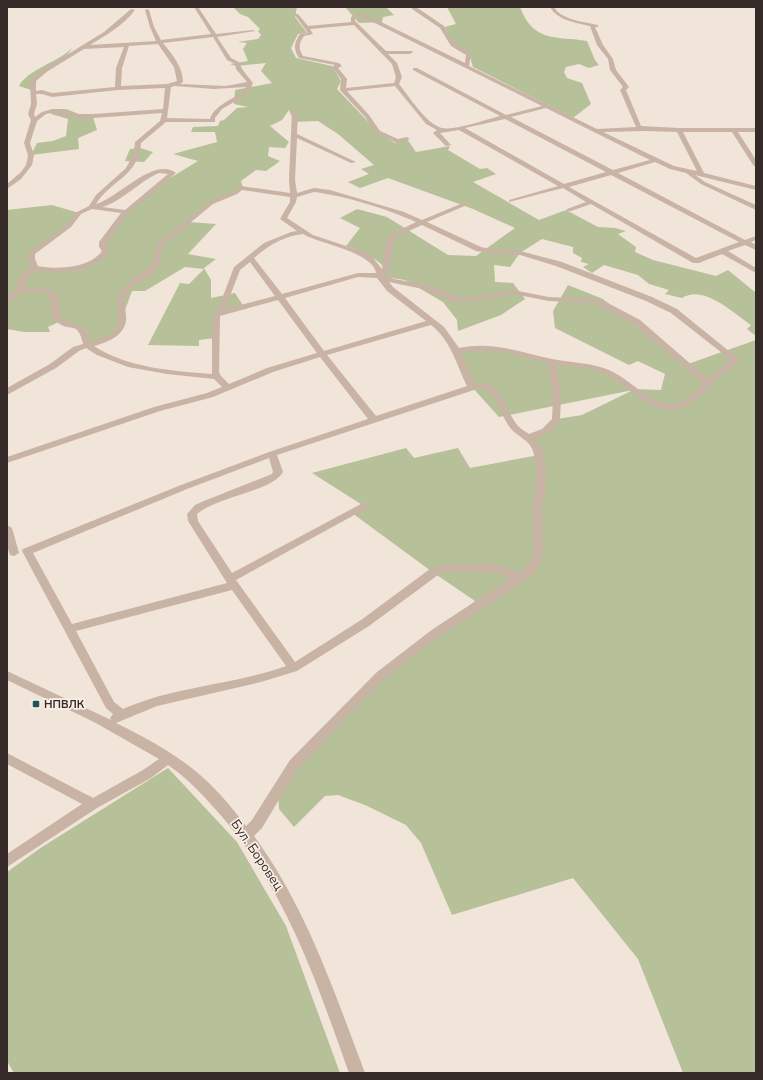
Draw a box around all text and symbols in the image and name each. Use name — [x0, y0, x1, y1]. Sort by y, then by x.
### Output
place label: НПВЛК — [44, 697, 85, 712]
marker: НПВЛК — [31, 699, 41, 709]
street label: Бул. Боровец — [227, 816, 287, 894]

